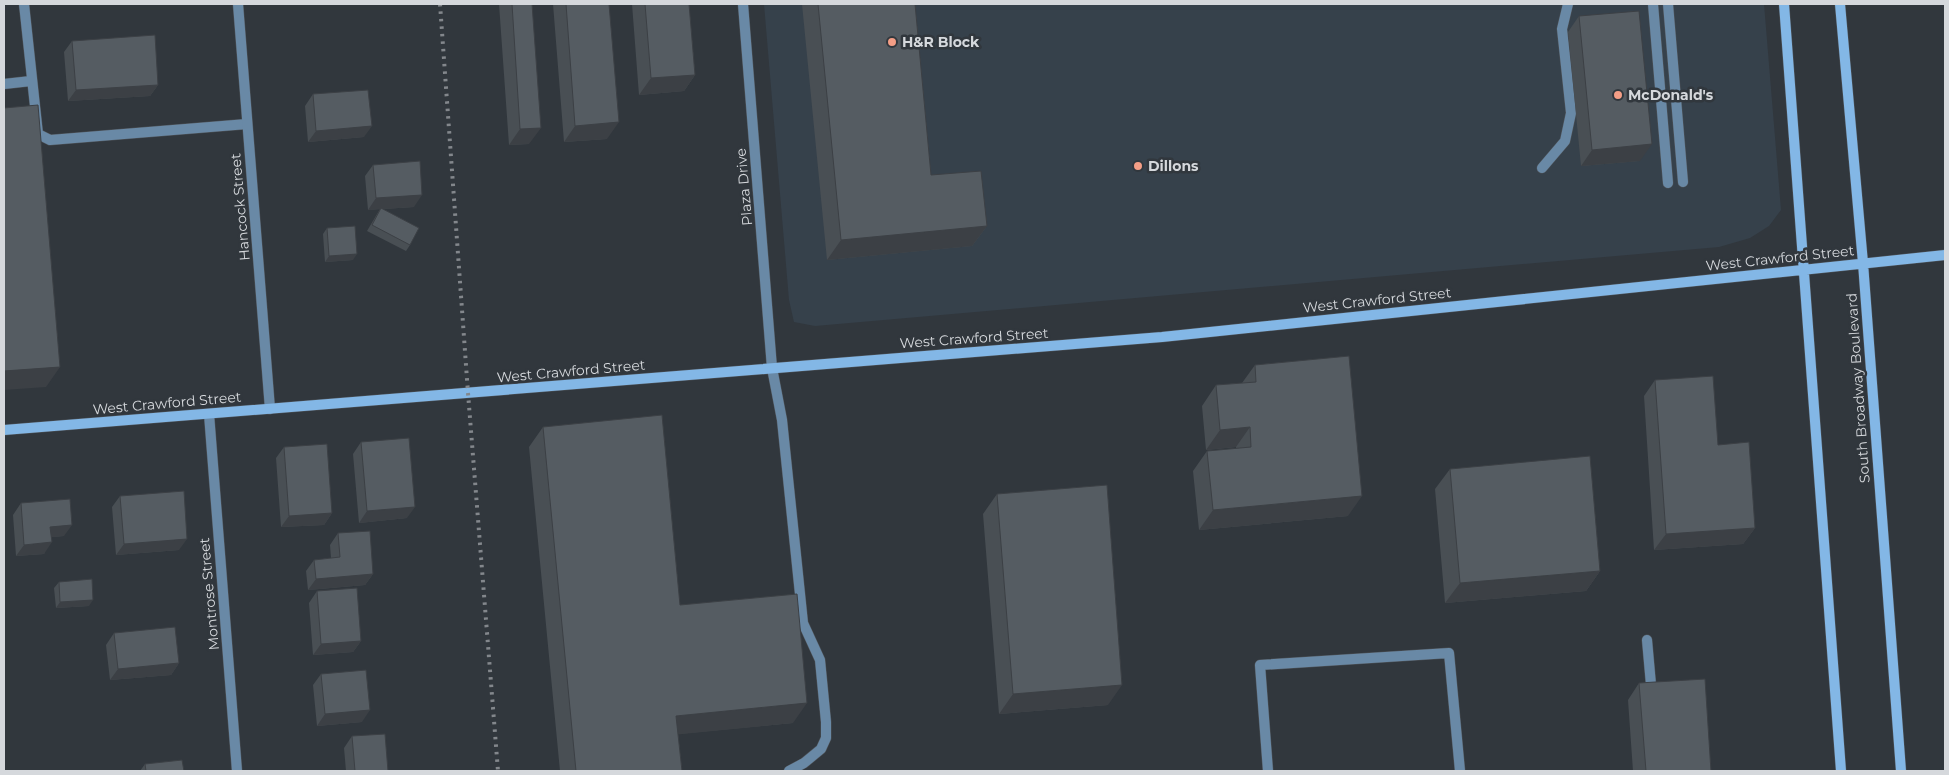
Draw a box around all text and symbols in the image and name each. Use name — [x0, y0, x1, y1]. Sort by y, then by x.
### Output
place label: H&R Block — [902, 33, 980, 51]
marker: H&R Block — [886, 36, 898, 48]
place label: McDonald's — [1628, 86, 1714, 104]
marker: McDonald's — [1612, 89, 1624, 101]
street label: Plaza Drive — [732, 147, 756, 227]
street label: Hancock Street — [226, 152, 254, 261]
place label: Dillons — [1148, 157, 1199, 175]
marker: Dillons — [1132, 160, 1144, 172]
street label: West Crawford Street — [1705, 241, 1855, 275]
street label: West Crawford Street — [1302, 283, 1452, 317]
street label: South Broadway Boulevard — [1842, 292, 1874, 484]
street label: West Crawford Street — [899, 324, 1049, 352]
street label: West Crawford Street — [496, 356, 646, 386]
street label: West Crawford Street — [92, 388, 242, 418]
street label: Montrose Street — [195, 537, 223, 651]

